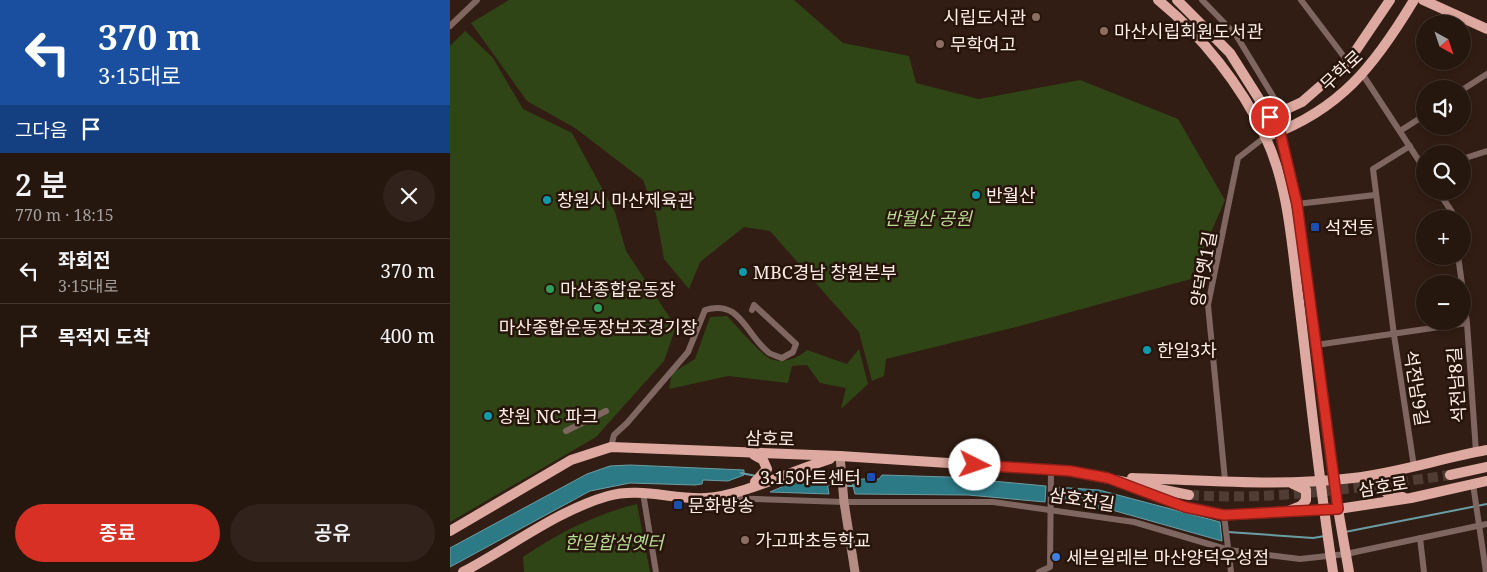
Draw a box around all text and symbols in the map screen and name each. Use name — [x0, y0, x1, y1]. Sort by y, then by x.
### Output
place label: 시립도서관 — [943, 5, 1026, 29]
marker: 시립도서관 — [1030, 11, 1042, 23]
text: 370 m — [98, 13, 201, 60]
north arrow — [1416, 15, 1471, 70]
map controls — [1416, 15, 1471, 330]
place label: 마산시립회원도서관 — [1114, 19, 1263, 43]
icon: left — [15, 20, 80, 85]
marker: 마산시립회원도서관 — [1098, 25, 1110, 37]
place label: 무학여고 — [950, 32, 1016, 56]
marker: 무학여고 — [934, 38, 946, 50]
street label: 무학로 — [1315, 44, 1367, 96]
text: 3·15대로 — [98, 60, 181, 90]
button: sound — [1416, 80, 1471, 135]
pin — [1249, 96, 1291, 138]
icon: arrive — [1256, 103, 1284, 131]
icon: arrive — [77, 115, 105, 143]
text: 그다음 — [15, 117, 67, 143]
button: search — [1416, 145, 1471, 200]
text: 2 분 — [15, 164, 67, 205]
button: close — [383, 170, 435, 222]
place label: 반월산 — [986, 183, 1036, 207]
place label: 창원시 마산제육관 — [557, 188, 695, 212]
marker: 반월산 — [970, 189, 982, 201]
marker: 창원시 마산제육관 — [541, 194, 553, 206]
text: 770 m · 18:15 — [15, 204, 114, 226]
park label: 반월산 공원 — [884, 206, 973, 230]
button: + — [1416, 210, 1471, 265]
place label: 석전동 — [1325, 215, 1375, 239]
marker: 석전동 — [1309, 221, 1321, 233]
street label: 양덕옛1길 — [1185, 229, 1221, 309]
text: 좌회전 — [58, 247, 110, 273]
icon: left — [15, 257, 43, 285]
text: 370 m — [380, 258, 435, 284]
place label: MBC경남 창원본부 — [753, 260, 897, 284]
marker: MBC경남 창원본부 — [737, 266, 749, 278]
text: 3·15대로 — [58, 275, 118, 297]
button: − — [1416, 275, 1471, 330]
place label: 마산종합운동장 — [560, 277, 676, 301]
marker: 마산종합운동장 — [544, 283, 556, 295]
marker: 마산종합운동장보조경기장 — [592, 302, 604, 314]
place label: 마산종합운동장보조경기장 — [499, 315, 697, 339]
icon: arrive — [15, 322, 43, 350]
text: 400 m — [380, 323, 435, 349]
text: 목적지 도착 — [58, 324, 150, 350]
place label: 한일3차 — [1157, 338, 1217, 362]
marker: 한일3차 — [1141, 344, 1153, 356]
street label: 석전남8길 — [1441, 346, 1471, 424]
street label: 석전남9길 — [1399, 348, 1435, 428]
place label: 창원 NC 파크 — [498, 404, 598, 428]
marker: 창원 NC 파크 — [482, 410, 494, 422]
street label: 삼호로 — [745, 425, 795, 451]
position arrow — [948, 438, 1000, 490]
place label: 3.15아트센터 — [760, 465, 861, 489]
street label: 삼호로 — [1357, 470, 1409, 502]
marker: 3.15아트센터 — [865, 471, 877, 483]
street label: 삼호천길 — [1047, 482, 1117, 516]
place label: 문화방송 — [688, 493, 754, 517]
marker: 문화방송 — [672, 499, 684, 511]
button: 종료 — [15, 504, 220, 562]
button: 공유 — [230, 504, 435, 562]
place label: 가고파초등학교 — [755, 528, 871, 552]
park label: 한일합섬옛터 — [564, 530, 666, 554]
marker: 가고파초등학교 — [739, 534, 751, 546]
place label: 세븐일레븐 마산양덕우성점 — [1066, 545, 1269, 569]
marker: 세븐일레븐 마산양덕우성점 — [1050, 551, 1062, 563]

